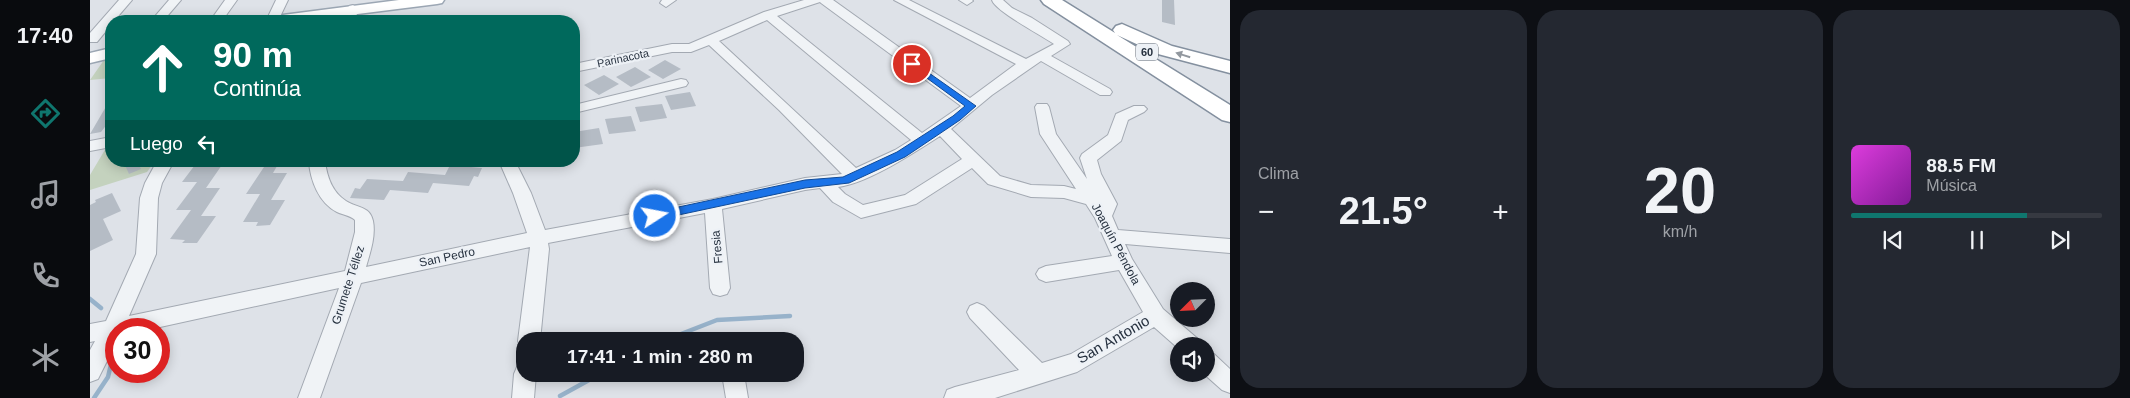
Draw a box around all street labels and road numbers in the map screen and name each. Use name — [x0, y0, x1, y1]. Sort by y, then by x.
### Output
road number: 60 — [1136, 44, 1158, 61]
street label: Parinacota — [596, 46, 651, 69]
street label: Joaquín Péndola — [1089, 201, 1143, 287]
street label: Fresia — [709, 229, 725, 264]
street label: Grumete Téllez — [329, 244, 367, 326]
street label: San Pedro — [418, 244, 477, 270]
street label: San Antonio — [1074, 311, 1152, 367]

